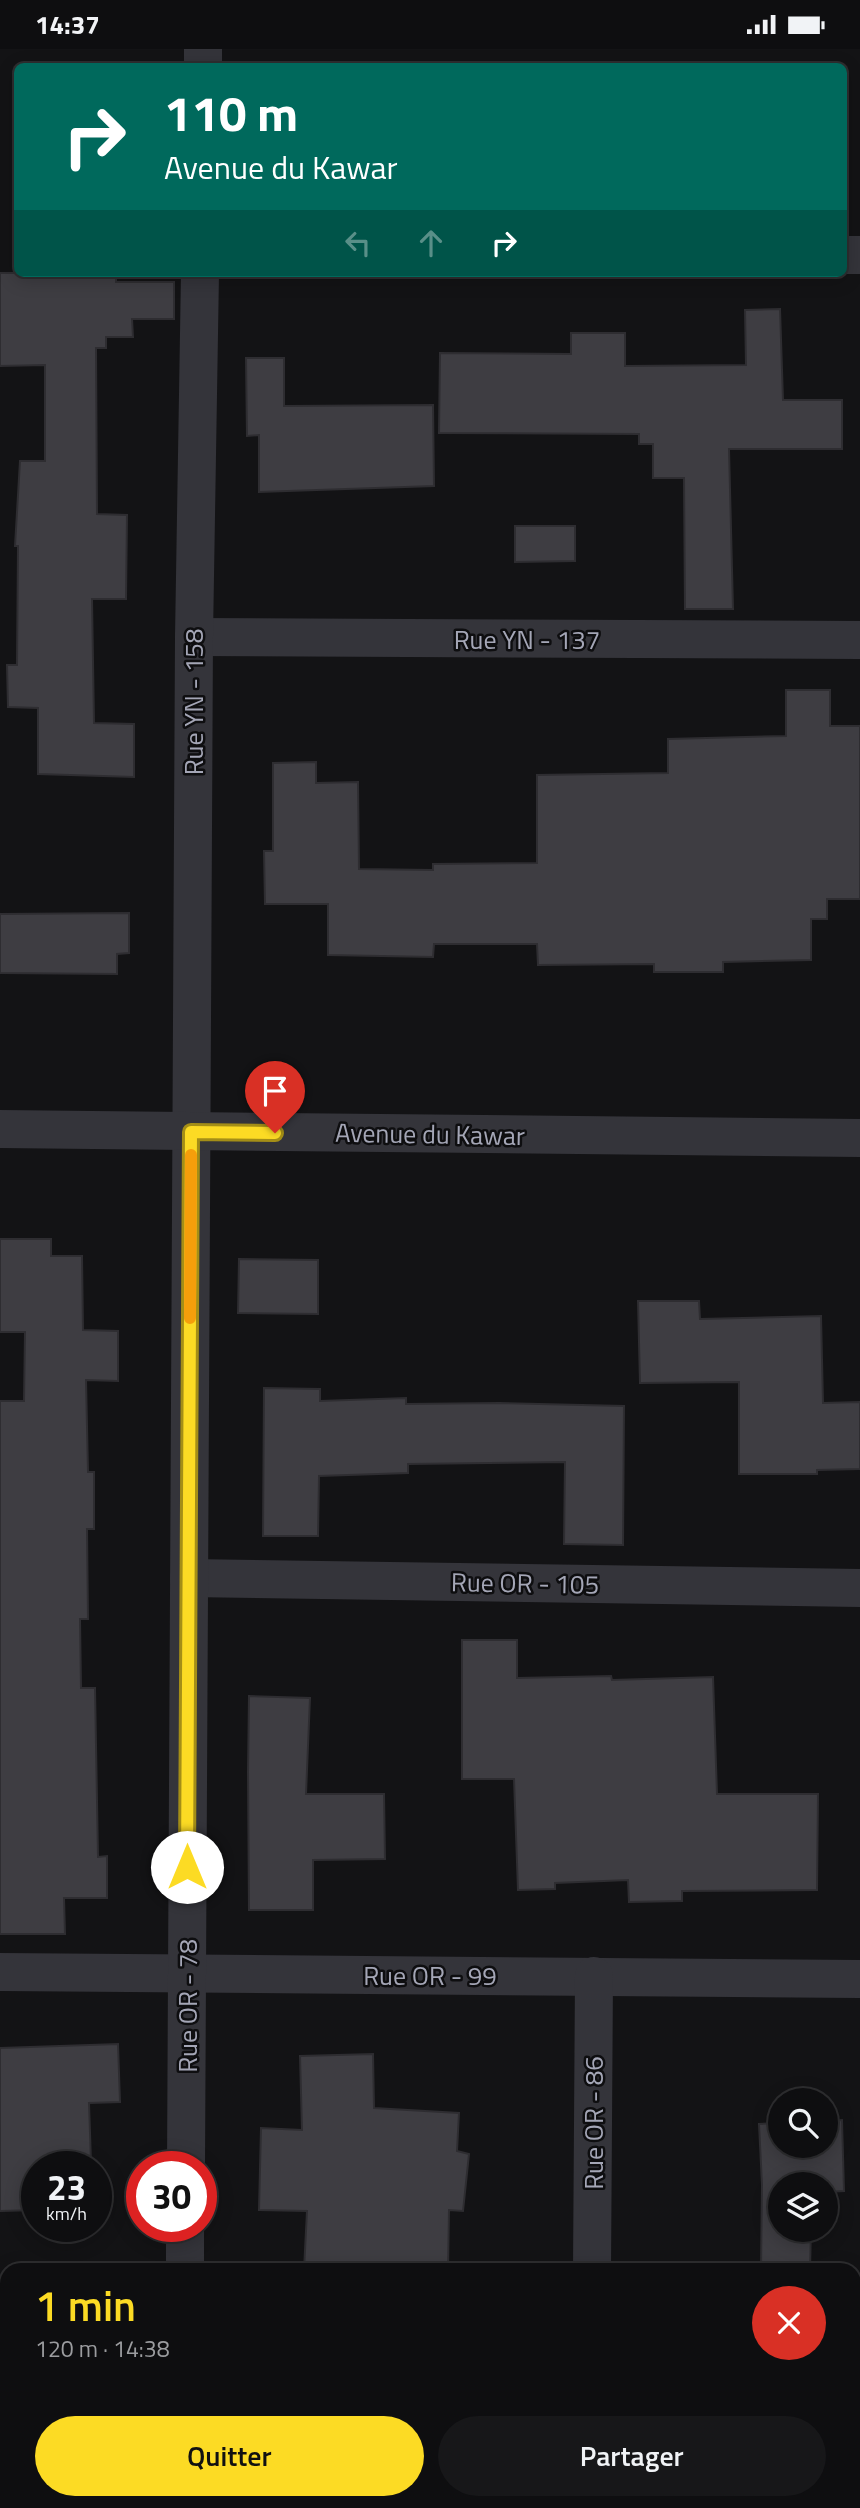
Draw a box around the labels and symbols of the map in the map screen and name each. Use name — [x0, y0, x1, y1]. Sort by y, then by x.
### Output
street label: Rue YN - 137 — [454, 620, 600, 659]
street label: Rue YN - 158 — [174, 629, 213, 775]
pin — [245, 1061, 305, 1133]
street label: Avenue du Kawar — [335, 1113, 525, 1155]
street label: Rue OR - 105 — [451, 1562, 599, 1604]
position arrow — [150, 1830, 224, 1904]
street label: Rue OR - 78 — [168, 1939, 207, 2073]
street label: Rue OR - 99 — [363, 1956, 497, 1995]
street label: Rue OR - 86 — [574, 2056, 613, 2190]
speed limit sign: 30 — [126, 2151, 217, 2242]

